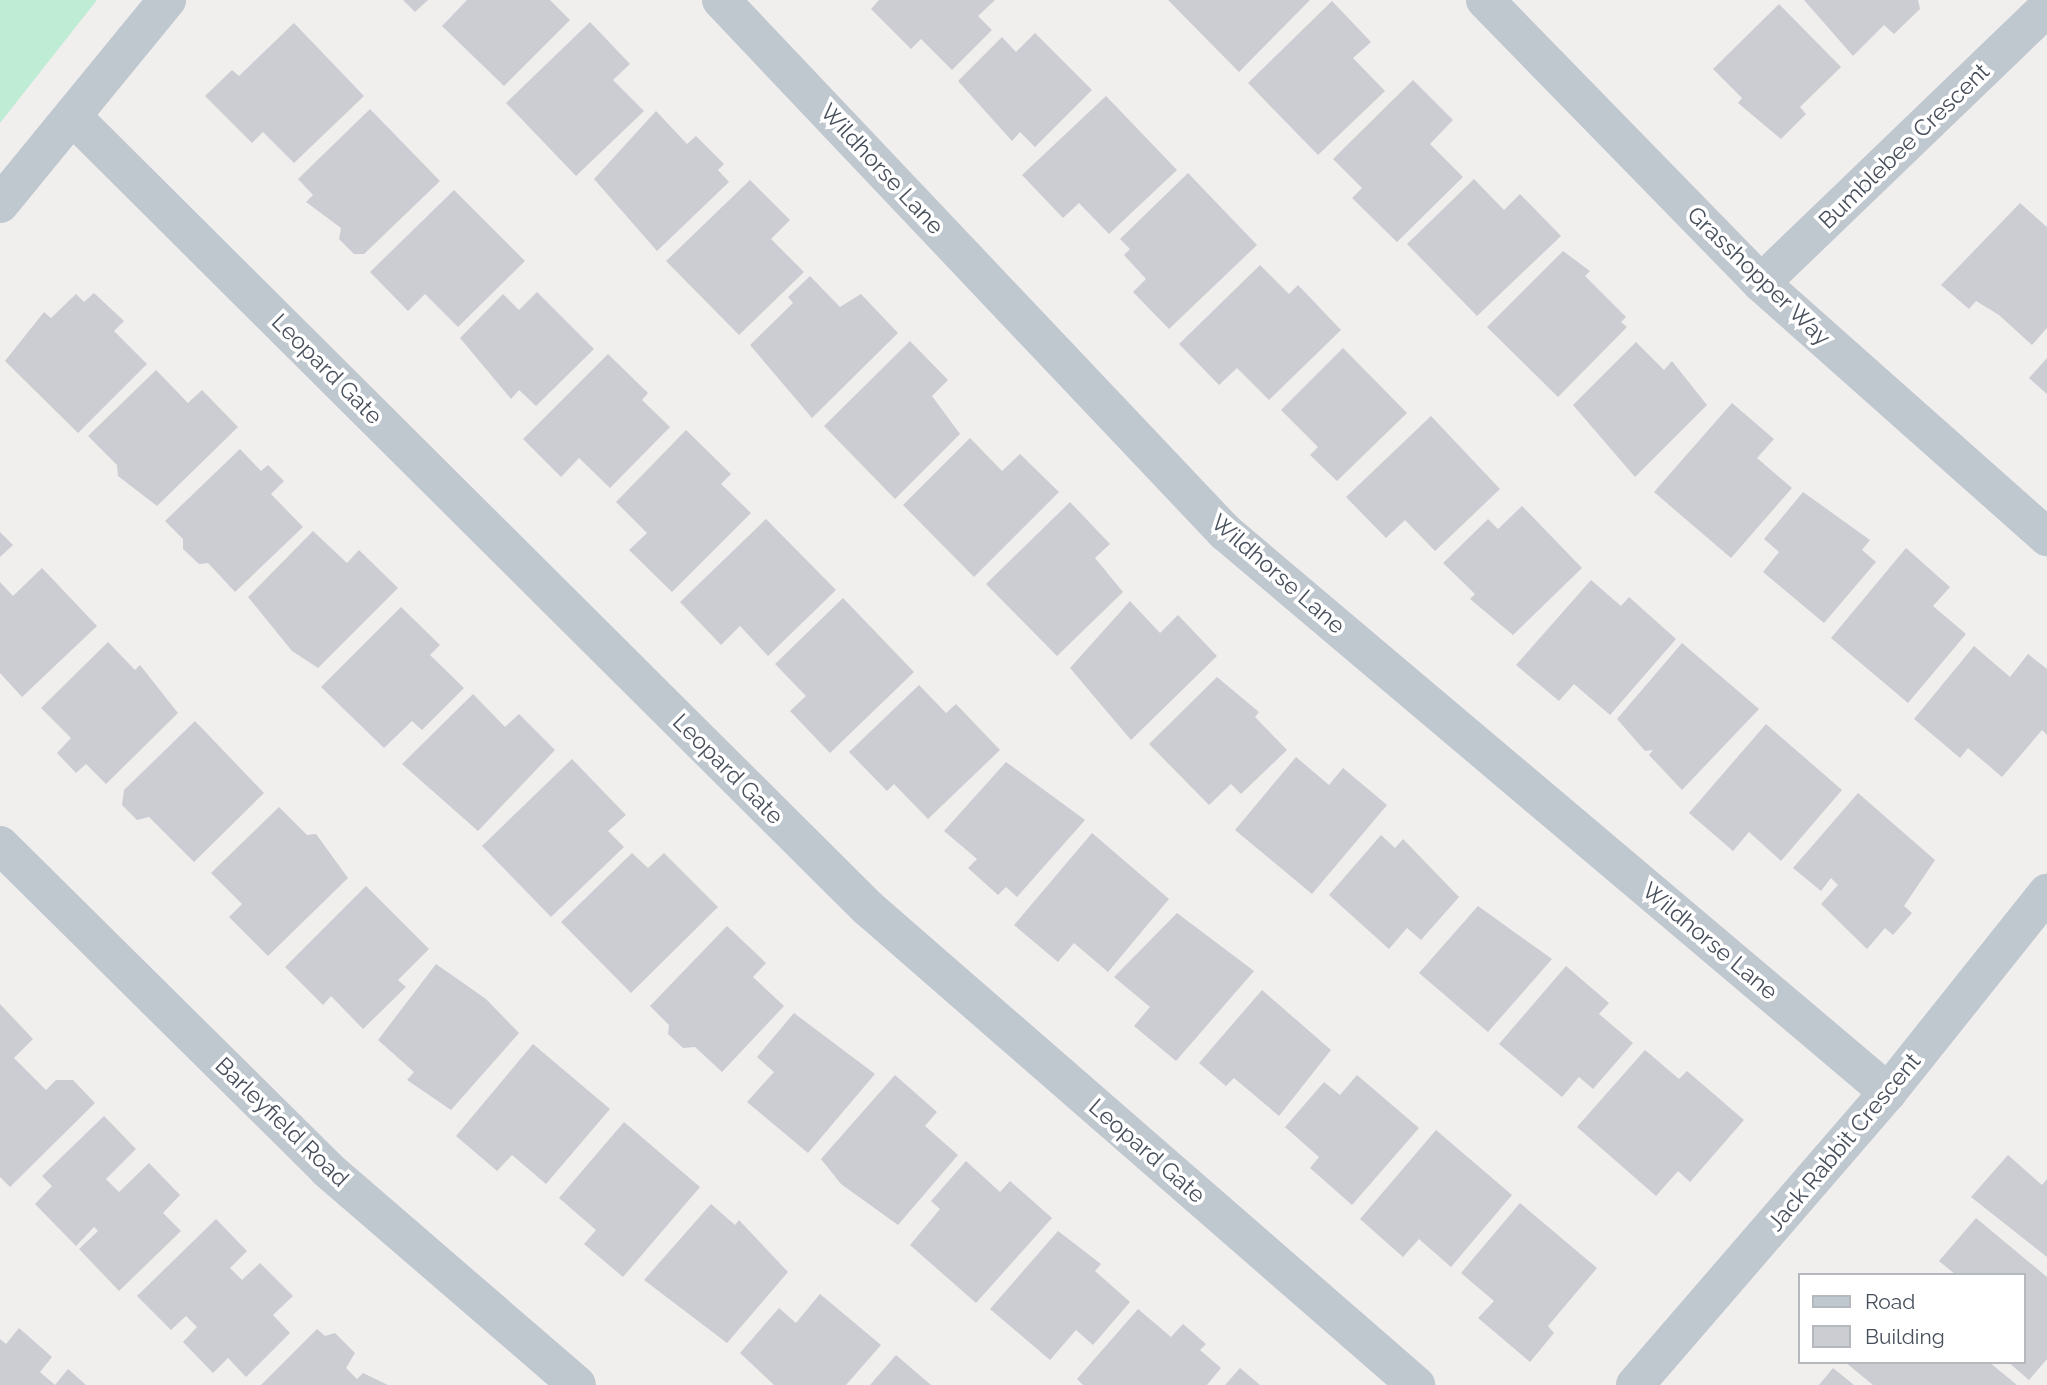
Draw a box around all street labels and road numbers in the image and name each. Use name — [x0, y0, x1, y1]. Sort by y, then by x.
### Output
street label: Bumblebee Crescent — [1813, 57, 1995, 235]
street label: Wildhorse Lane — [815, 98, 949, 240]
street label: Grasshopper Way — [1681, 200, 1837, 352]
street label: Leopard Gate — [266, 308, 388, 430]
street label: Wildhorse Lane — [1206, 508, 1350, 640]
street label: Leopard Gate — [667, 708, 789, 830]
street label: Wildhorse Lane — [1637, 876, 1783, 1006]
street label: Jack Rabbit Crescent — [1762, 1048, 1926, 1236]
street label: Barleyfield Road — [210, 1051, 354, 1193]
street label: Leopard Gate — [1083, 1093, 1211, 1209]

